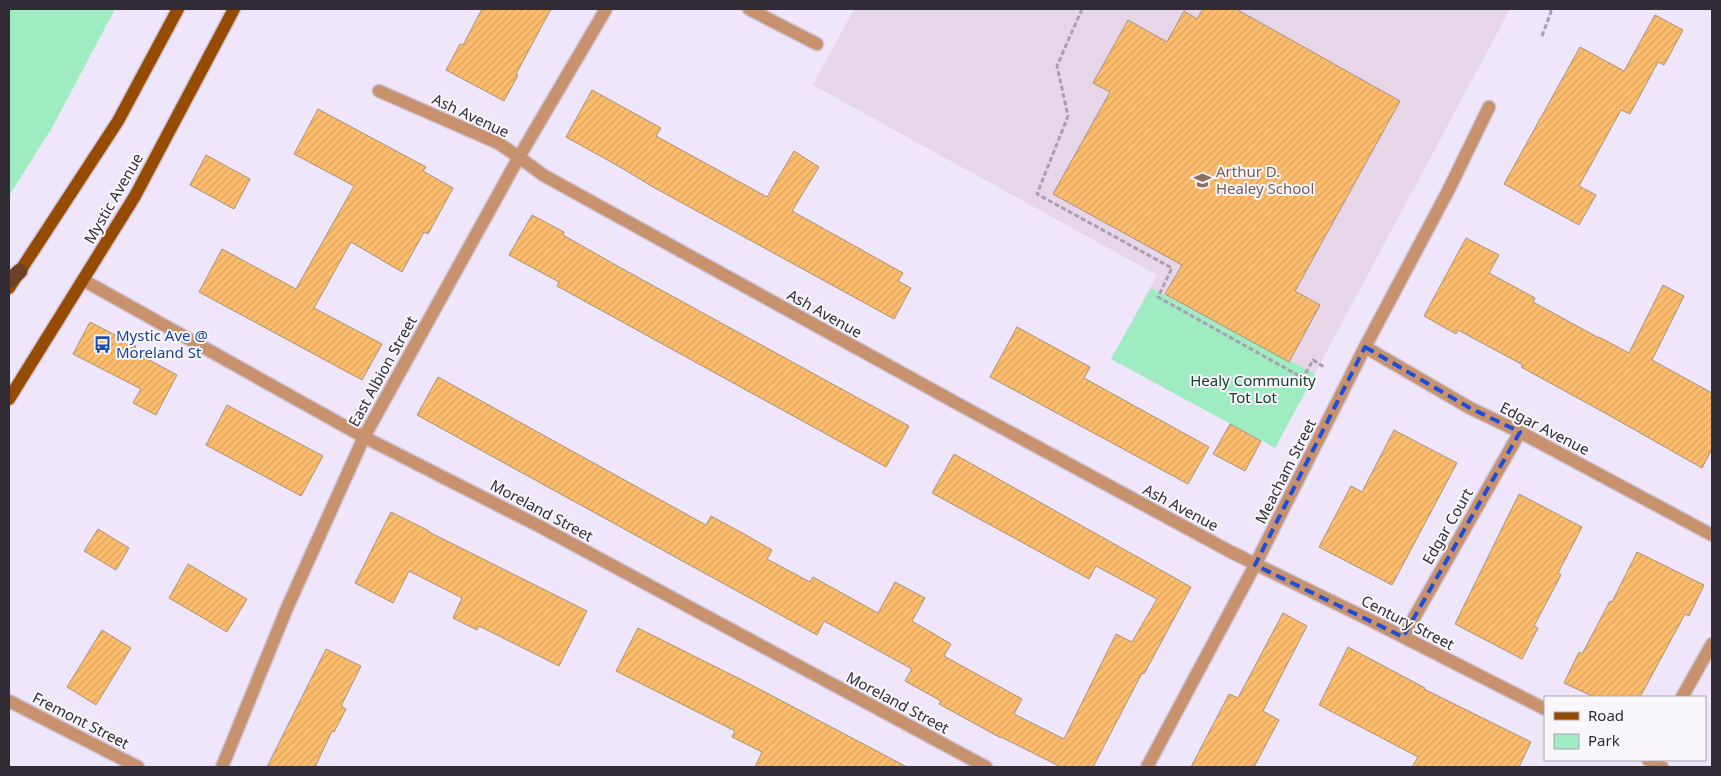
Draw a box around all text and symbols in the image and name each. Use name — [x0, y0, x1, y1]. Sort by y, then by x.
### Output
street label: Ash Avenue — [429, 88, 513, 142]
street label: Mystic Avenue — [79, 149, 147, 247]
place label: Arthur D. Healey School — [1216, 161, 1314, 198]
school or university icon: Arthur D. Healey School — [1192, 170, 1212, 190]
street label: Ash Avenue — [784, 284, 866, 342]
street label: East Albion Street — [343, 311, 421, 430]
place label: Mystic Ave @ Moreland St — [116, 325, 208, 362]
bus stop icon: Mystic Ave @ Moreland St — [92, 334, 112, 354]
park label: Healy Community Tot Lot — [1190, 370, 1316, 407]
street label: Edgar Avenue — [1497, 397, 1593, 459]
street label: Meacham Street — [1250, 415, 1320, 527]
street label: Moreland Street — [487, 475, 597, 546]
street label: Ash Avenue — [1140, 479, 1222, 535]
street label: Edgar Court — [1417, 484, 1477, 568]
street label: Century Street — [1358, 590, 1458, 654]
street label: Moreland Street — [843, 667, 953, 738]
street label: Fremont Street — [29, 687, 133, 753]
legend — [1544, 696, 1706, 761]
text: Road — [1588, 705, 1624, 725]
text: Park — [1588, 730, 1620, 750]

